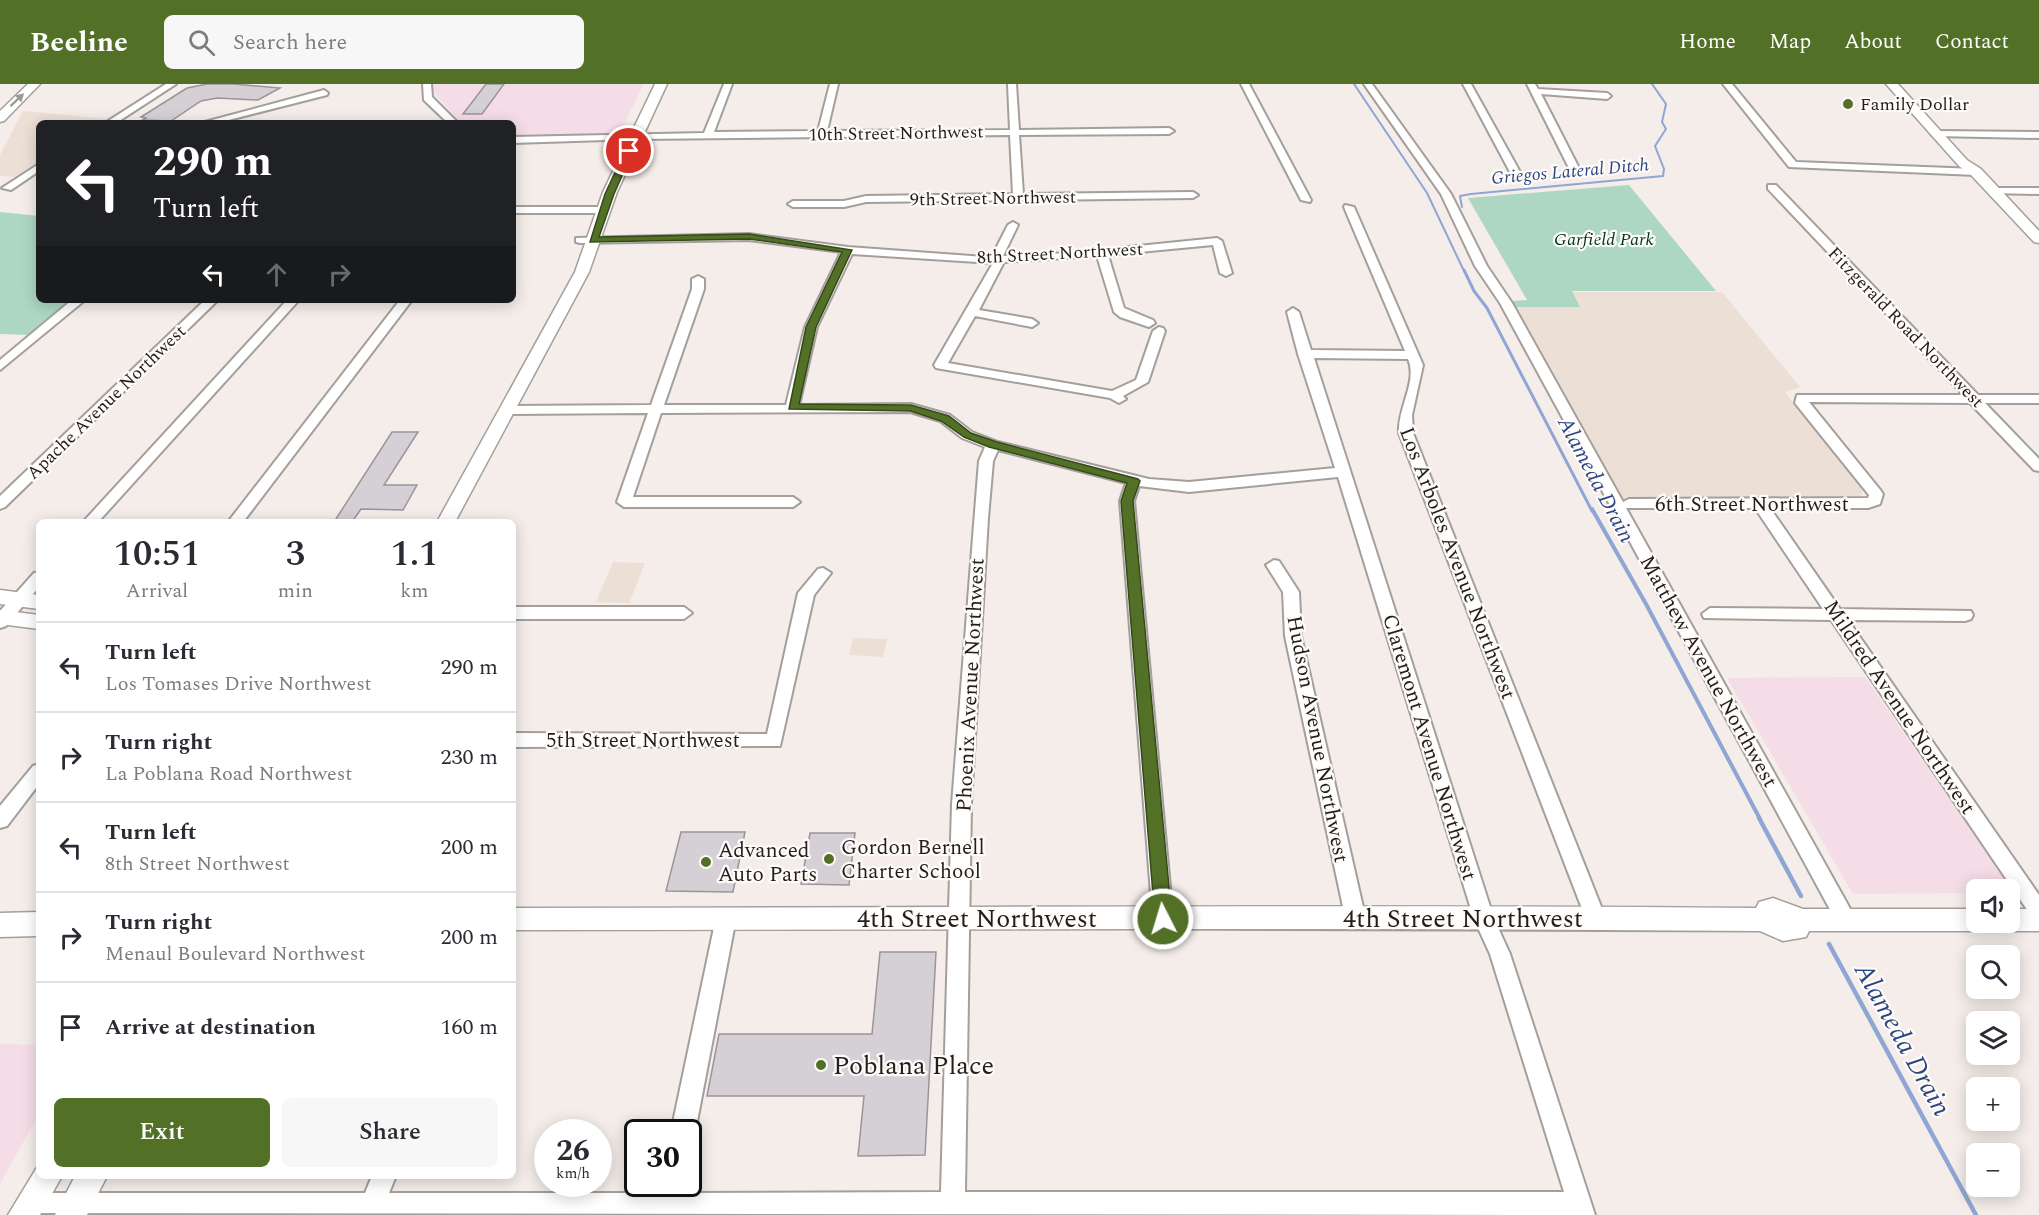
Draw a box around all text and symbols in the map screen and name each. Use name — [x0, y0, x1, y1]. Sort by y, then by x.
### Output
search box — [164, 15, 584, 69]
text: Beeline — [30, 21, 128, 64]
icon: search — [185, 26, 218, 59]
text: Search here — [233, 26, 347, 59]
text: Home — [1679, 26, 1736, 58]
text: Map — [1769, 26, 1811, 58]
text: About — [1844, 26, 1902, 58]
text: Contact — [1935, 26, 2009, 58]
place label: Family Dollar — [1860, 91, 1969, 118]
one-way arrow — [9, 94, 23, 108]
marker: Family Dollar — [1841, 97, 1855, 111]
street label: 10th Street Northwest — [808, 118, 984, 149]
pin — [603, 125, 654, 176]
text: 290 m — [153, 131, 272, 194]
icon: arrive — [612, 134, 645, 167]
icon: left — [54, 144, 132, 222]
water label: Griegos Lateral Ditch — [1490, 151, 1650, 192]
street label: 9th Street Northwest — [910, 184, 1076, 213]
text: Turn left — [153, 188, 259, 230]
park label: Garfield Park — [1554, 226, 1654, 253]
street label: 8th Street Northwest — [976, 236, 1144, 271]
street label: Fitzgerald Road Northwest — [1821, 241, 1990, 414]
icon: left — [197, 258, 230, 291]
icon: ahead — [260, 258, 293, 291]
icon: right — [323, 258, 356, 291]
street label: Apache Avenue Northwest — [20, 319, 192, 486]
water label: Alameda Drain — [1548, 410, 1643, 549]
street label: Los Arboles Avenue Northwest — [1390, 422, 1524, 704]
street label: 6th Street Northwest — [1655, 489, 1849, 521]
text: 10:51 — [114, 527, 200, 582]
text: 3 — [286, 527, 305, 582]
text: 1.1 — [390, 527, 438, 582]
street label: Matthew Avenue Northwest — [1631, 549, 1786, 794]
street label: Phoenix Avenue Northwest — [948, 557, 994, 813]
text: Arrival — [126, 576, 188, 606]
text: min — [278, 576, 313, 606]
text: km — [400, 576, 429, 606]
street label: Mildred Avenue Northwest — [1815, 594, 1983, 821]
street label: Claremont Avenue Northwest — [1373, 610, 1485, 885]
street label: Hudson Avenue Northwest — [1277, 613, 1357, 866]
text: Turn left — [105, 636, 197, 669]
icon: left — [54, 651, 87, 684]
text: 290 m — [441, 651, 498, 684]
text: Los Tomases Drive Northwest — [105, 669, 372, 699]
street label: 5th Street Northwest — [546, 725, 740, 757]
text: Turn right — [105, 726, 212, 759]
icon: right — [54, 741, 87, 774]
text: 230 m — [441, 741, 498, 774]
text: La Poblana Road Northwest — [105, 759, 352, 789]
text: Turn left — [105, 816, 197, 849]
icon: left — [54, 831, 87, 864]
text: 200 m — [441, 831, 498, 864]
place label: Gordon Bernell Charter School — [841, 832, 985, 888]
place label: Advanced Auto Parts — [718, 835, 817, 891]
text: 8th Street Northwest — [105, 849, 290, 879]
marker: Gordon Bernell Charter School — [822, 852, 836, 866]
marker: Advanced Auto Parts — [699, 855, 713, 869]
map controls — [1966, 879, 2020, 1197]
button: sound — [1966, 879, 2020, 933]
position arrow — [1131, 887, 1195, 951]
street label: 4th Street Northwest — [857, 899, 1097, 939]
street label: 4th Street Northwest — [1343, 899, 1583, 939]
text: Turn right — [105, 906, 212, 939]
icon: right — [54, 921, 87, 954]
text: 200 m — [441, 921, 498, 954]
text: Menaul Boulevard Northwest — [105, 939, 365, 969]
button: search — [1966, 945, 2020, 999]
water label: Alameda Drain — [1842, 954, 1962, 1124]
icon: arrive — [54, 1011, 87, 1044]
text: Arrive at destination — [105, 1011, 316, 1044]
text: 160 m — [441, 1011, 498, 1044]
button: layers — [1966, 1011, 2020, 1065]
place label: Poblana Place — [833, 1046, 994, 1086]
marker: Poblana Place — [814, 1058, 828, 1072]
button: + — [1966, 1077, 2020, 1131]
button: Exit — [54, 1098, 270, 1167]
button: Share — [282, 1098, 498, 1167]
speed limit sign: 30 — [624, 1119, 702, 1197]
text: 26 — [556, 1128, 590, 1174]
button: − — [1966, 1143, 2020, 1197]
text: km/h — [556, 1162, 590, 1185]

